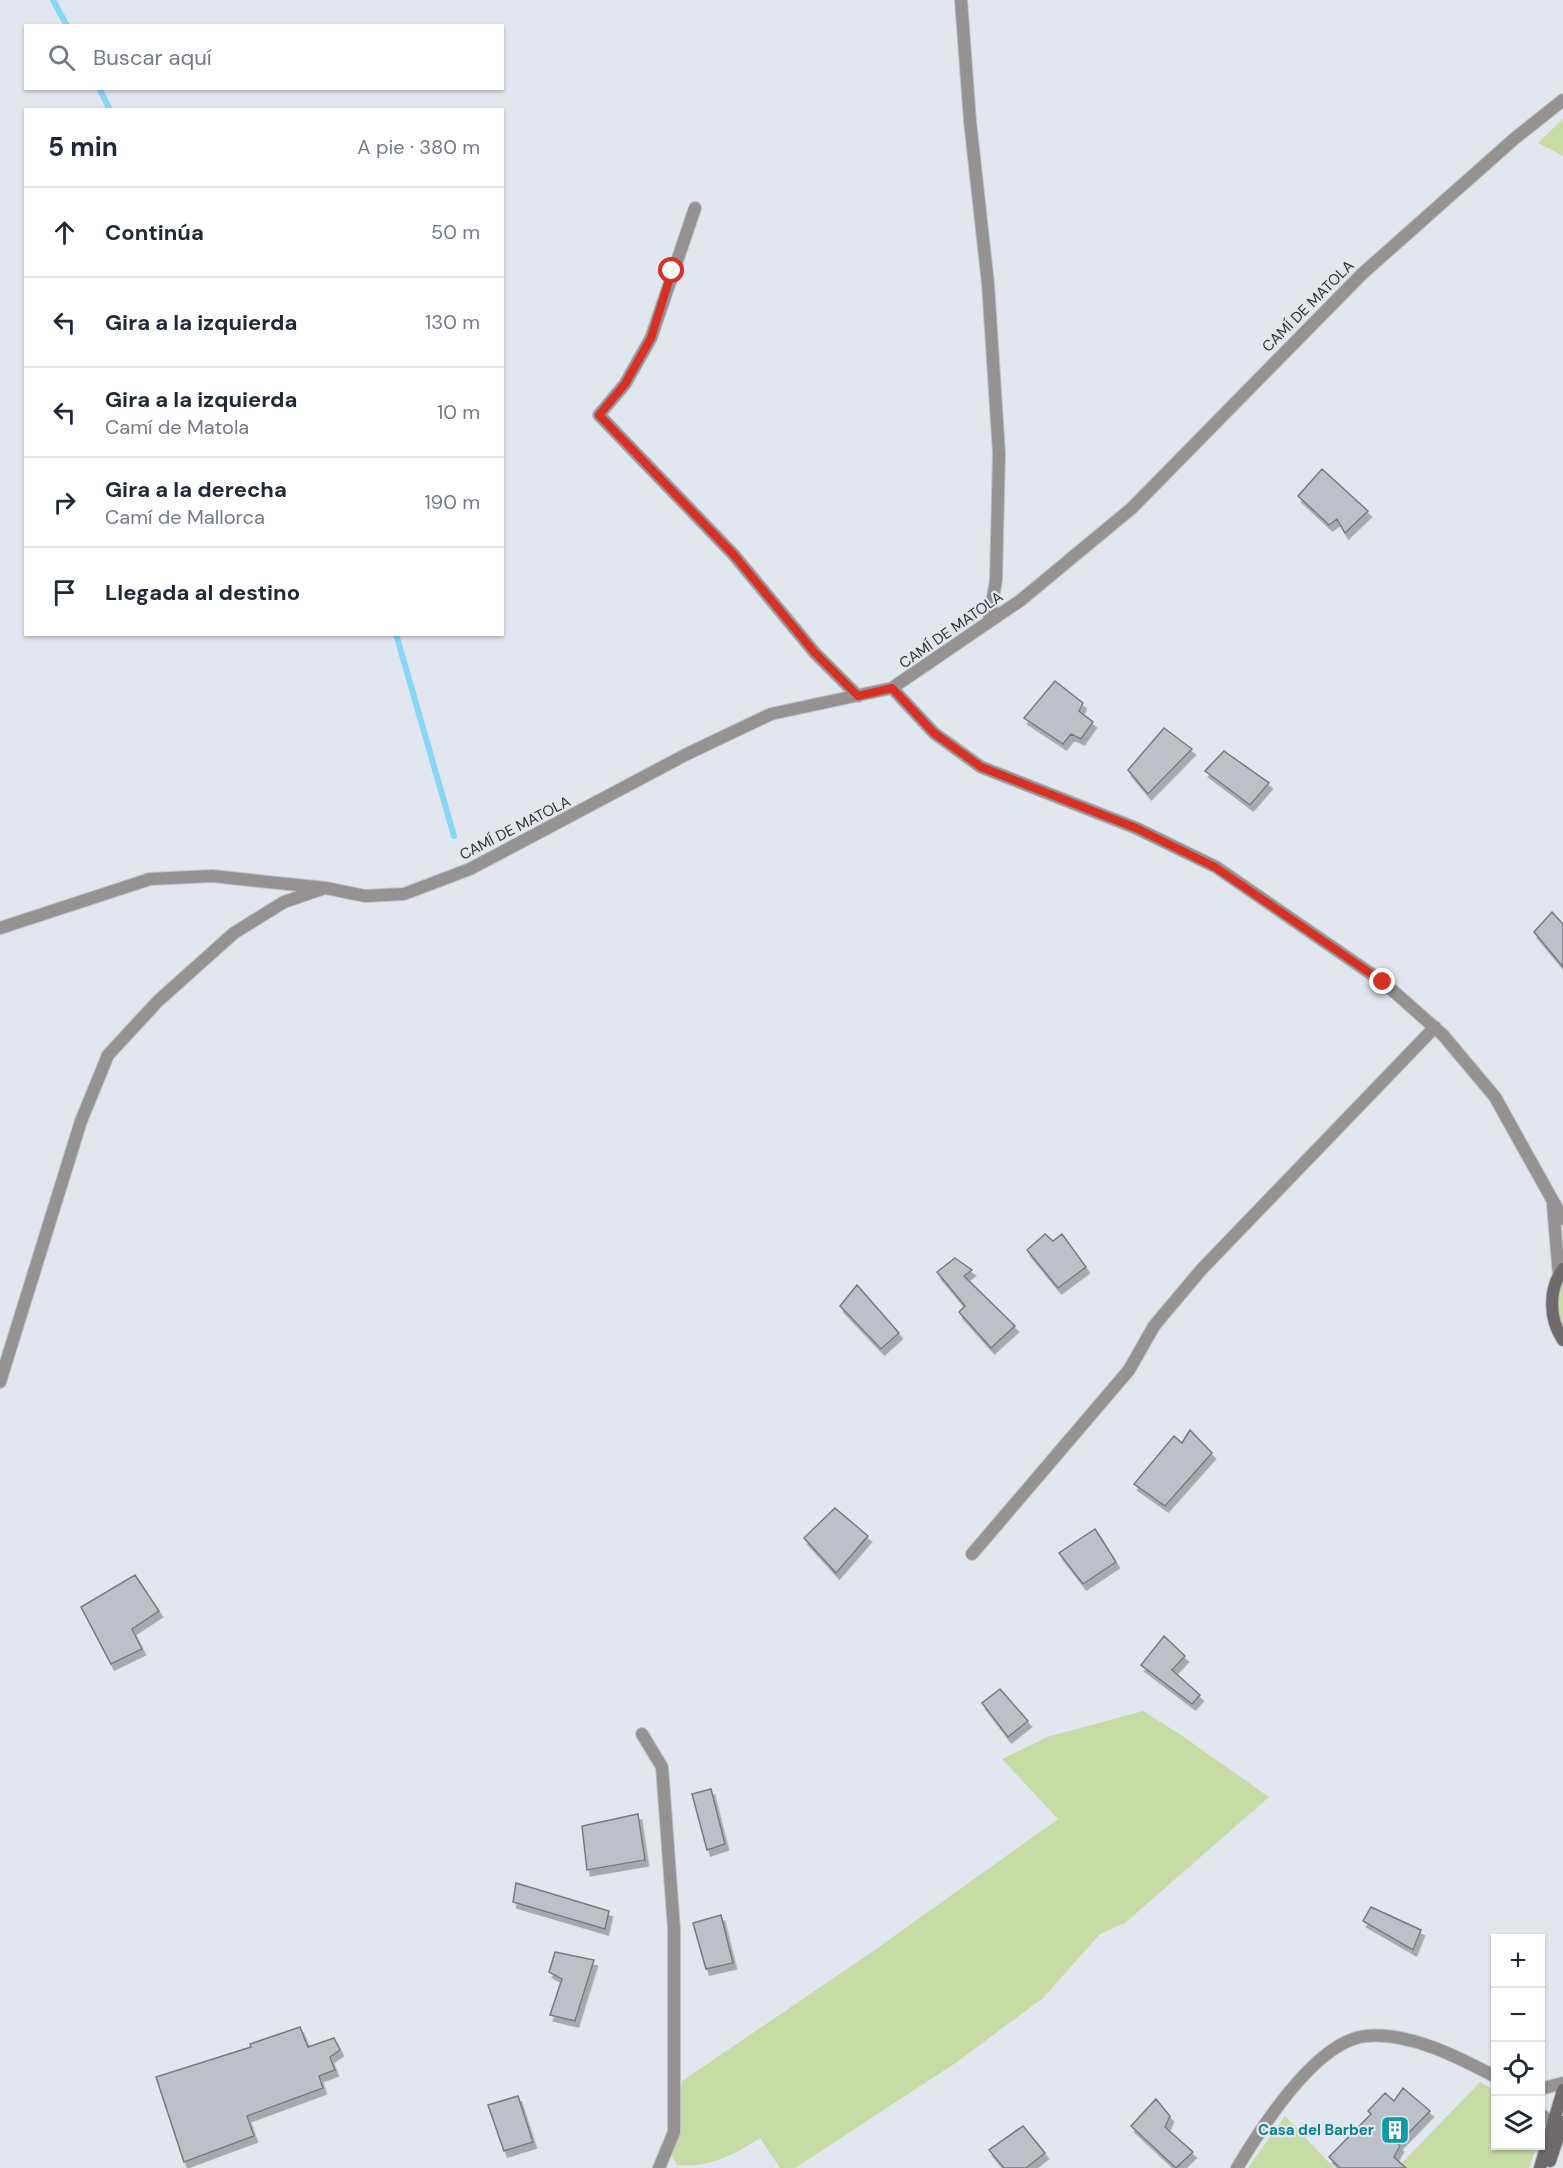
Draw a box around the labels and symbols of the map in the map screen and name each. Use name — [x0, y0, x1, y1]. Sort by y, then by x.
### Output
street label: CAMÍ DE MATOLA — [1258, 256, 1358, 356]
route start — [658, 257, 684, 283]
street label: CAMÍ DE MATOLA — [895, 587, 1007, 673]
street label: CAMÍ DE MATOLA — [456, 791, 574, 865]
route end — [1369, 968, 1395, 994]
building icon: Casa del Barber — [1379, 2114, 1411, 2146]
place label: Casa del Barber — [1258, 2120, 1374, 2140]

